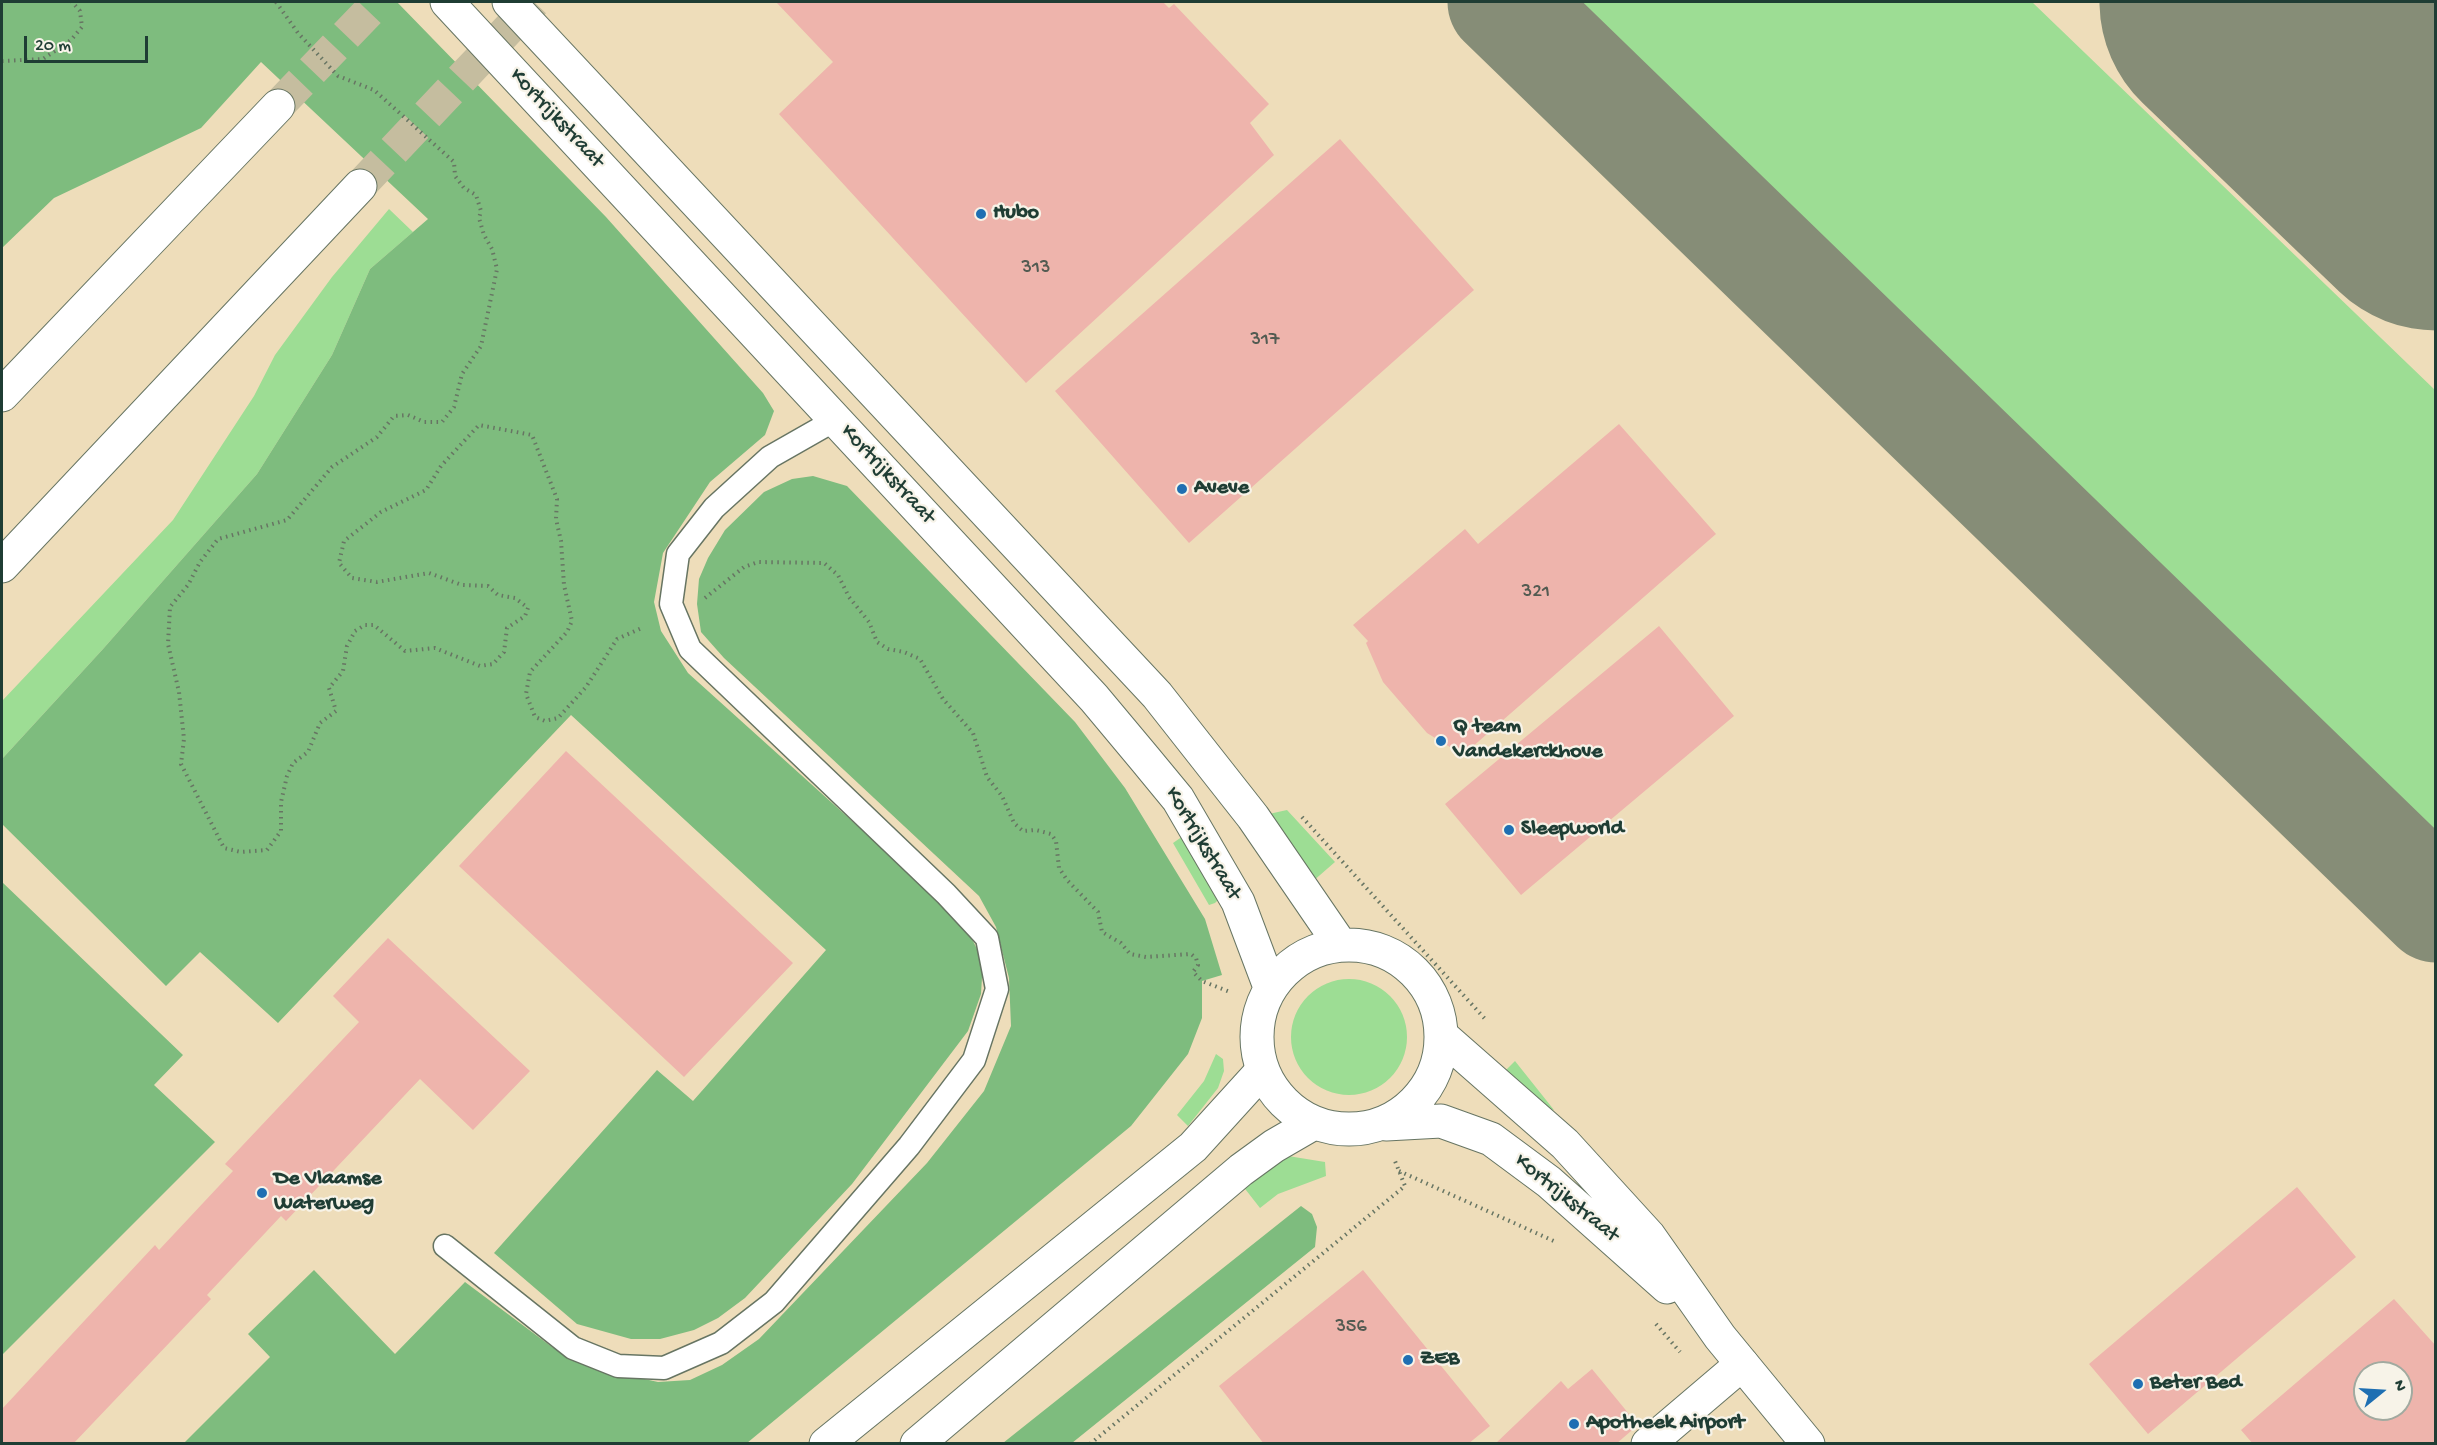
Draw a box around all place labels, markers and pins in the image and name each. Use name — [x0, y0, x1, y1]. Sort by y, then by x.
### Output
place label: Hubo — [993, 201, 1039, 227]
marker: Hubo — [974, 207, 988, 221]
place label: Aveve — [1194, 476, 1249, 502]
marker: Aveve — [1175, 482, 1189, 496]
place label: Q team Vandekerckhove — [1453, 715, 1603, 766]
marker: Q team Vandekerckhove — [1434, 734, 1448, 748]
place label: Sleepworld — [1521, 817, 1624, 843]
marker: Sleepworld — [1502, 823, 1516, 837]
place label: De Vlaamse Waterweg — [274, 1167, 381, 1218]
marker: De Vlaamse Waterweg — [255, 1186, 269, 1200]
place label: ZEB — [1420, 1347, 1459, 1373]
marker: ZEB — [1401, 1353, 1415, 1367]
place label: Beter Bed — [2150, 1371, 2241, 1397]
marker: Beter Bed — [2131, 1377, 2145, 1391]
place label: Apotheek Airport — [1586, 1411, 1744, 1437]
marker: Apotheek Airport — [1567, 1417, 1581, 1431]

